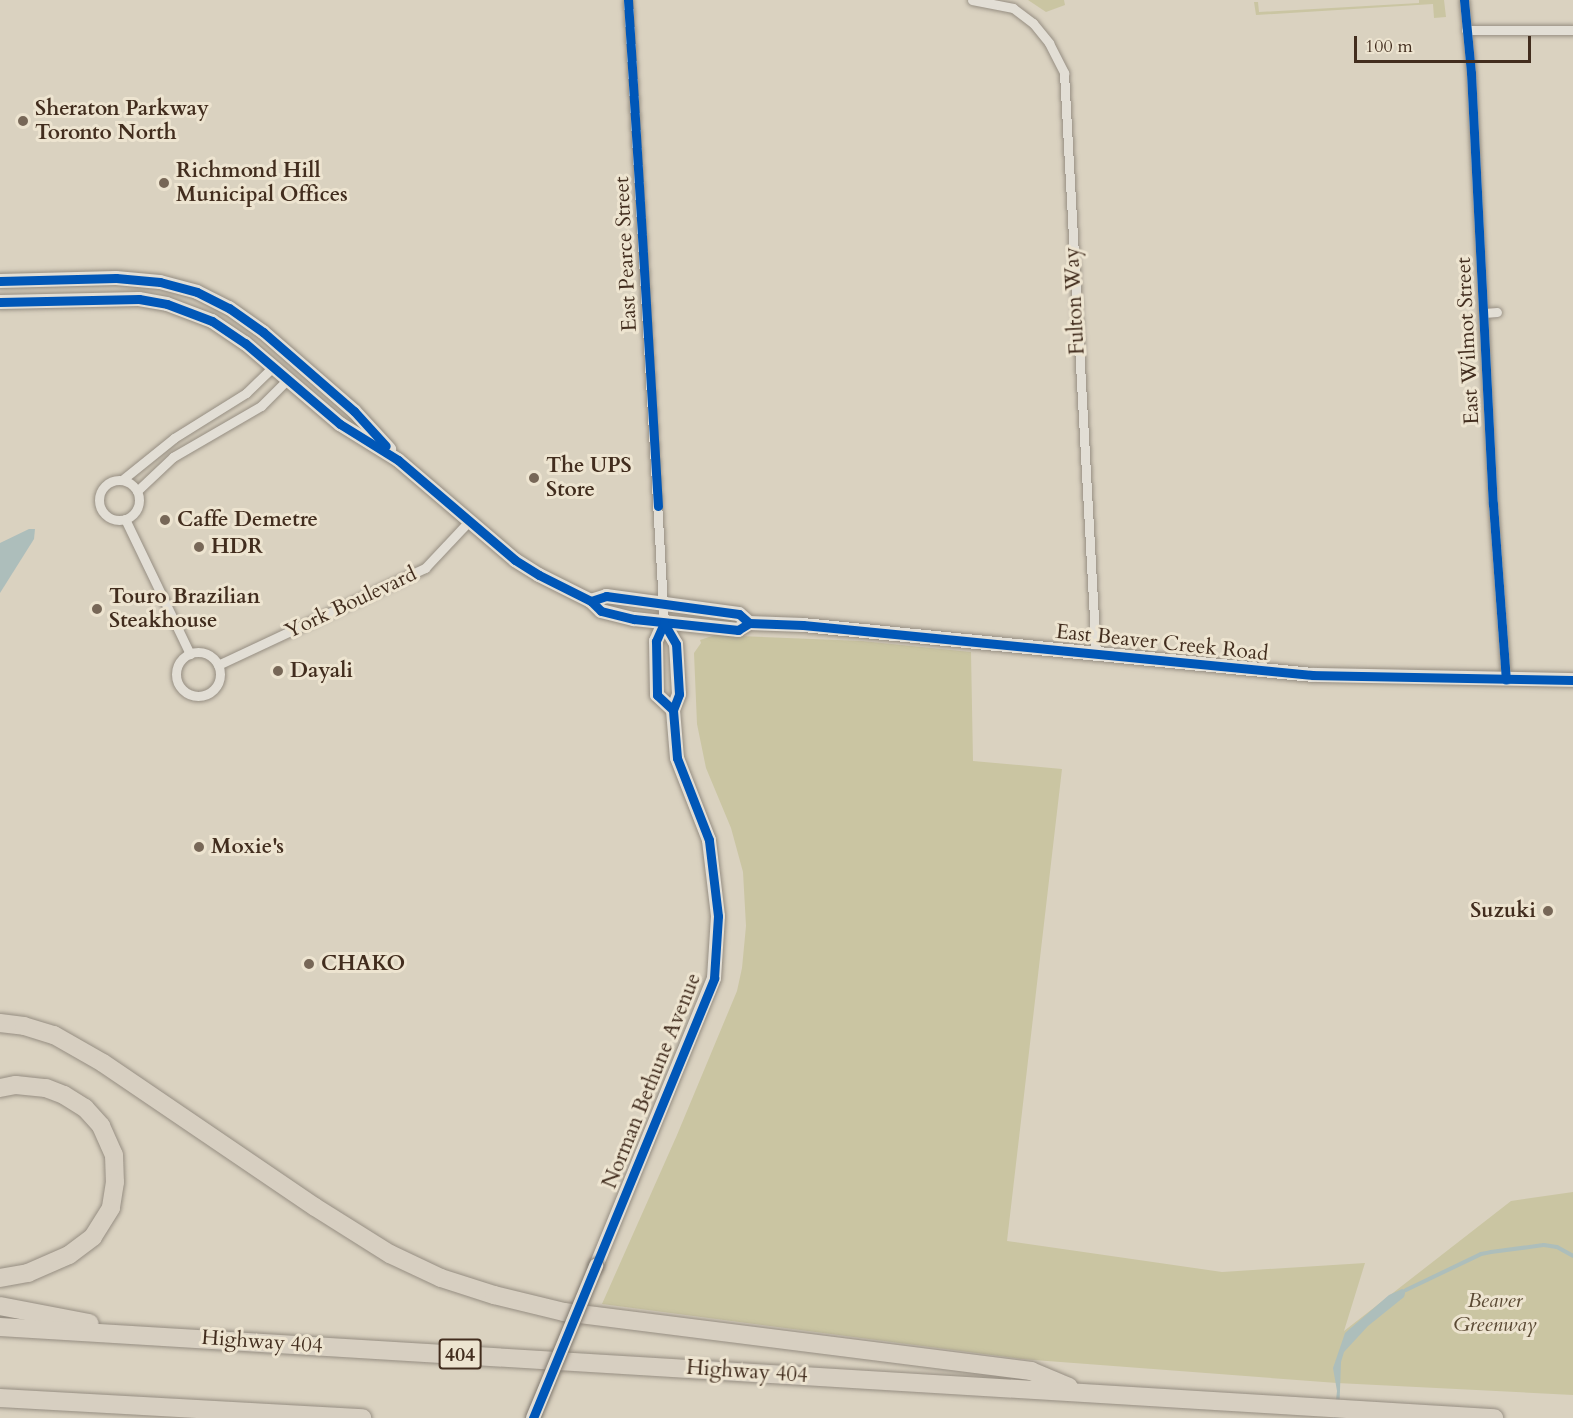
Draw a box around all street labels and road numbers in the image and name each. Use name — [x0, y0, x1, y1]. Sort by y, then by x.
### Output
street label: East Pearce Street — [609, 176, 643, 332]
street label: Fulton Way — [1060, 247, 1090, 355]
street label: East Wilmot Street — [1451, 257, 1485, 425]
street label: York Boulevard — [281, 562, 421, 644]
street label: East Beaver Creek Road — [1055, 619, 1269, 667]
street label: Norman Bethune Avenue — [597, 970, 707, 1192]
street label: Highway 404 — [200, 1325, 324, 1359]
road number: 404 — [438, 1337, 482, 1371]
street label: Highway 404 — [685, 1355, 809, 1389]

